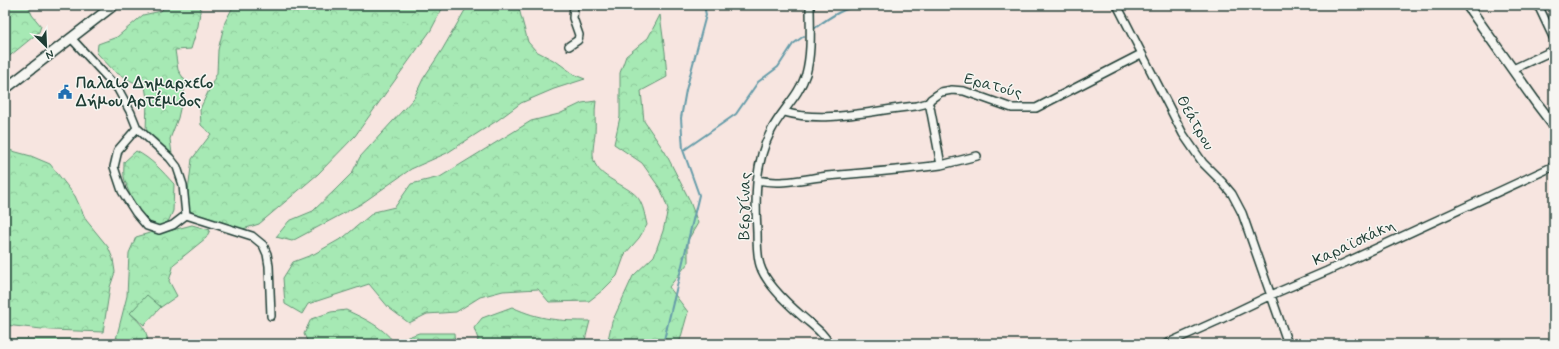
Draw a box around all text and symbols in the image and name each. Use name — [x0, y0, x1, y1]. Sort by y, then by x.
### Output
north arrow — [26, 26, 66, 66]
text: N — [43, 46, 56, 62]
street label: Ερατούς — [962, 68, 1024, 104]
place label: Παλαιό Δημαρχείο Δήμου Αρτέμιδος — [75, 73, 213, 112]
public building icon: Παλαιό Δημαρχείο Δήμου Αρτέμιδος — [57, 84, 73, 100]
street label: Θεάτρου — [1171, 92, 1219, 154]
street label: Βεργίνας — [734, 172, 756, 240]
street label: Καραϊσκάκη — [1309, 215, 1399, 271]

